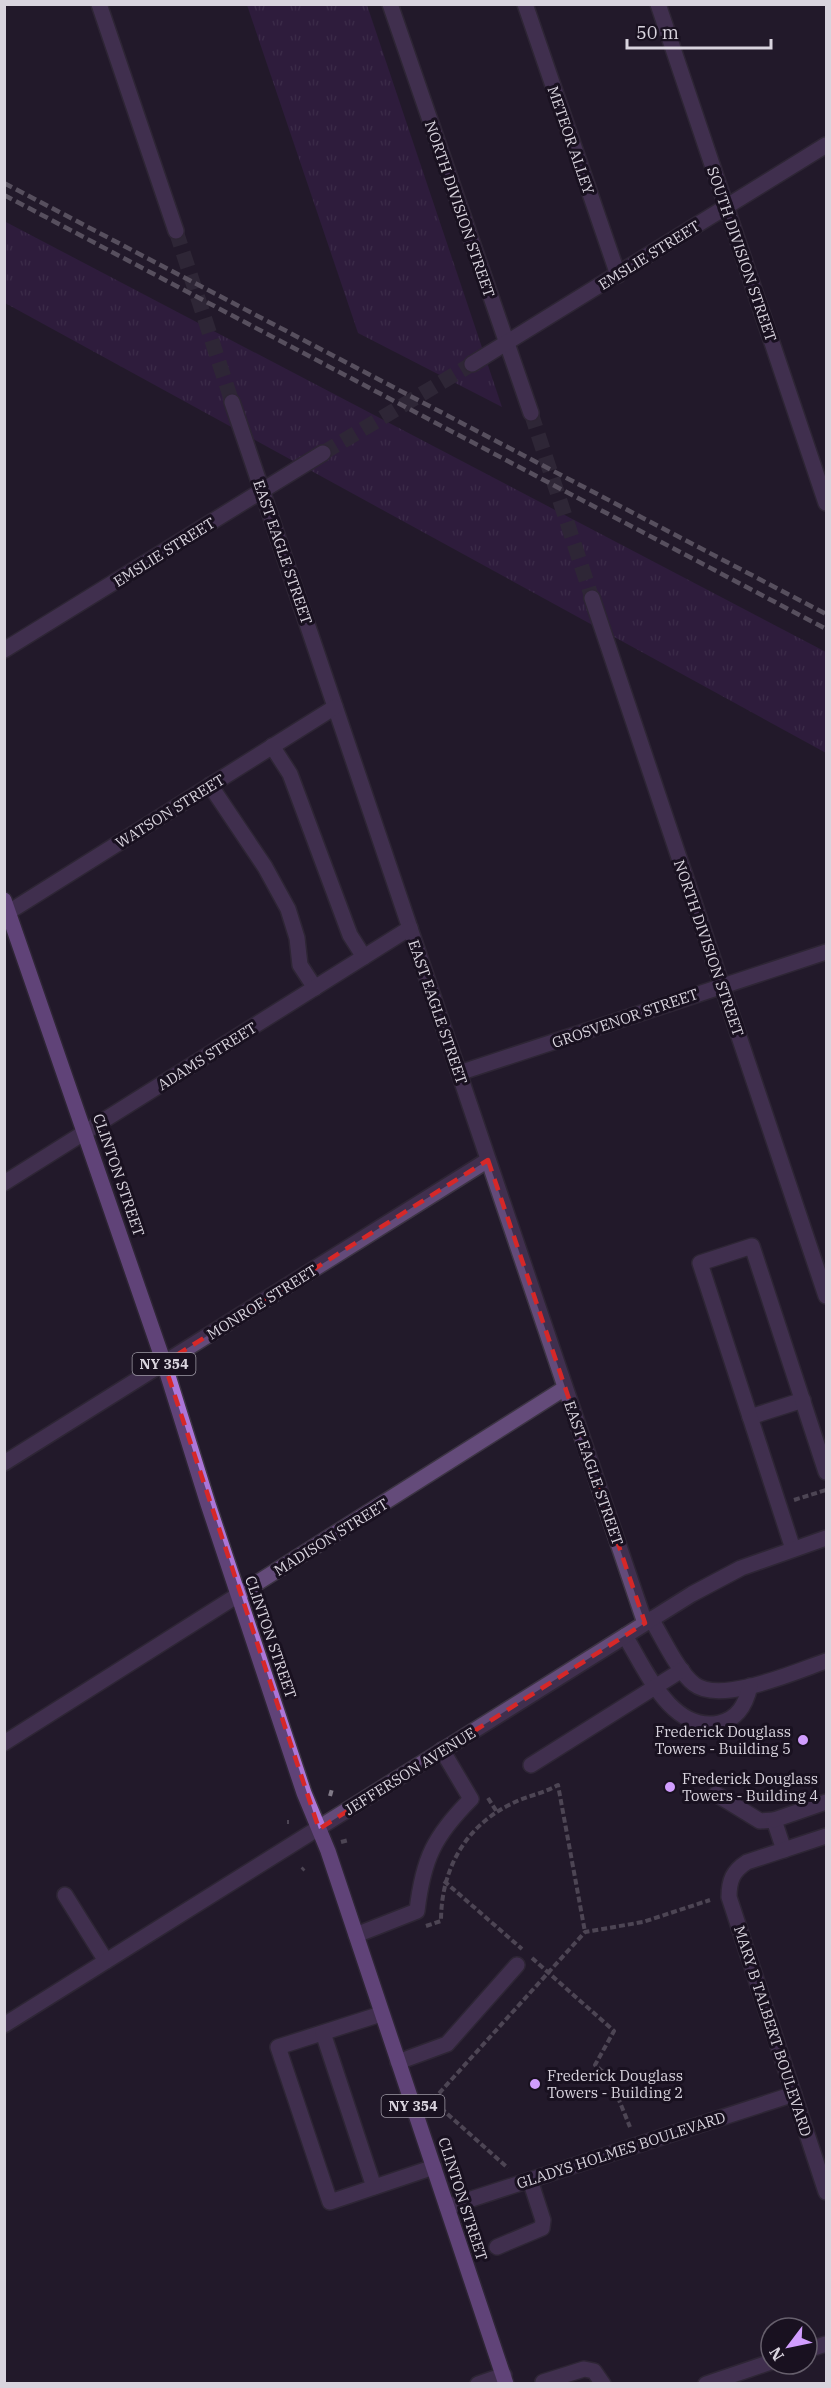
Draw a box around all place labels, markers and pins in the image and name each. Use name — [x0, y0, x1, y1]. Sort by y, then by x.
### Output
place label: Frederick Douglass Towers - Building 5 — [655, 1722, 791, 1758]
marker: Frederick Douglass Towers - Building 5 — [796, 1733, 810, 1747]
place label: Frederick Douglass Towers - Building 4 — [682, 1769, 818, 1805]
marker: Frederick Douglass Towers - Building 4 — [663, 1780, 677, 1794]
place label: Frederick Douglass Towers - Building 2 — [547, 2066, 683, 2102]
marker: Frederick Douglass Towers - Building 2 — [528, 2077, 542, 2091]

